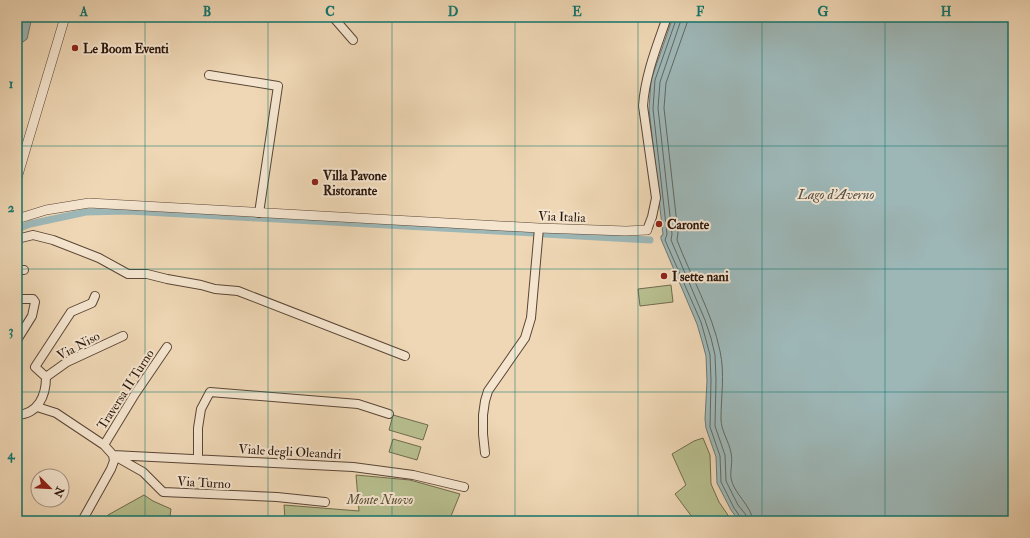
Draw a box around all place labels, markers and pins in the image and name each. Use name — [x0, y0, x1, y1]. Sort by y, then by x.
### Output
place label: Le Boom Eventi — [83, 41, 169, 57]
marker: Le Boom Eventi — [70, 43, 80, 53]
place label: Villa Pavone Ristorante — [322, 168, 387, 199]
marker: Villa Pavone Ristorante — [310, 177, 320, 187]
place label: Caronte — [667, 217, 710, 233]
marker: Caronte — [654, 219, 664, 229]
place label: I sette nani — [672, 269, 729, 285]
marker: I sette nani — [659, 271, 669, 281]

